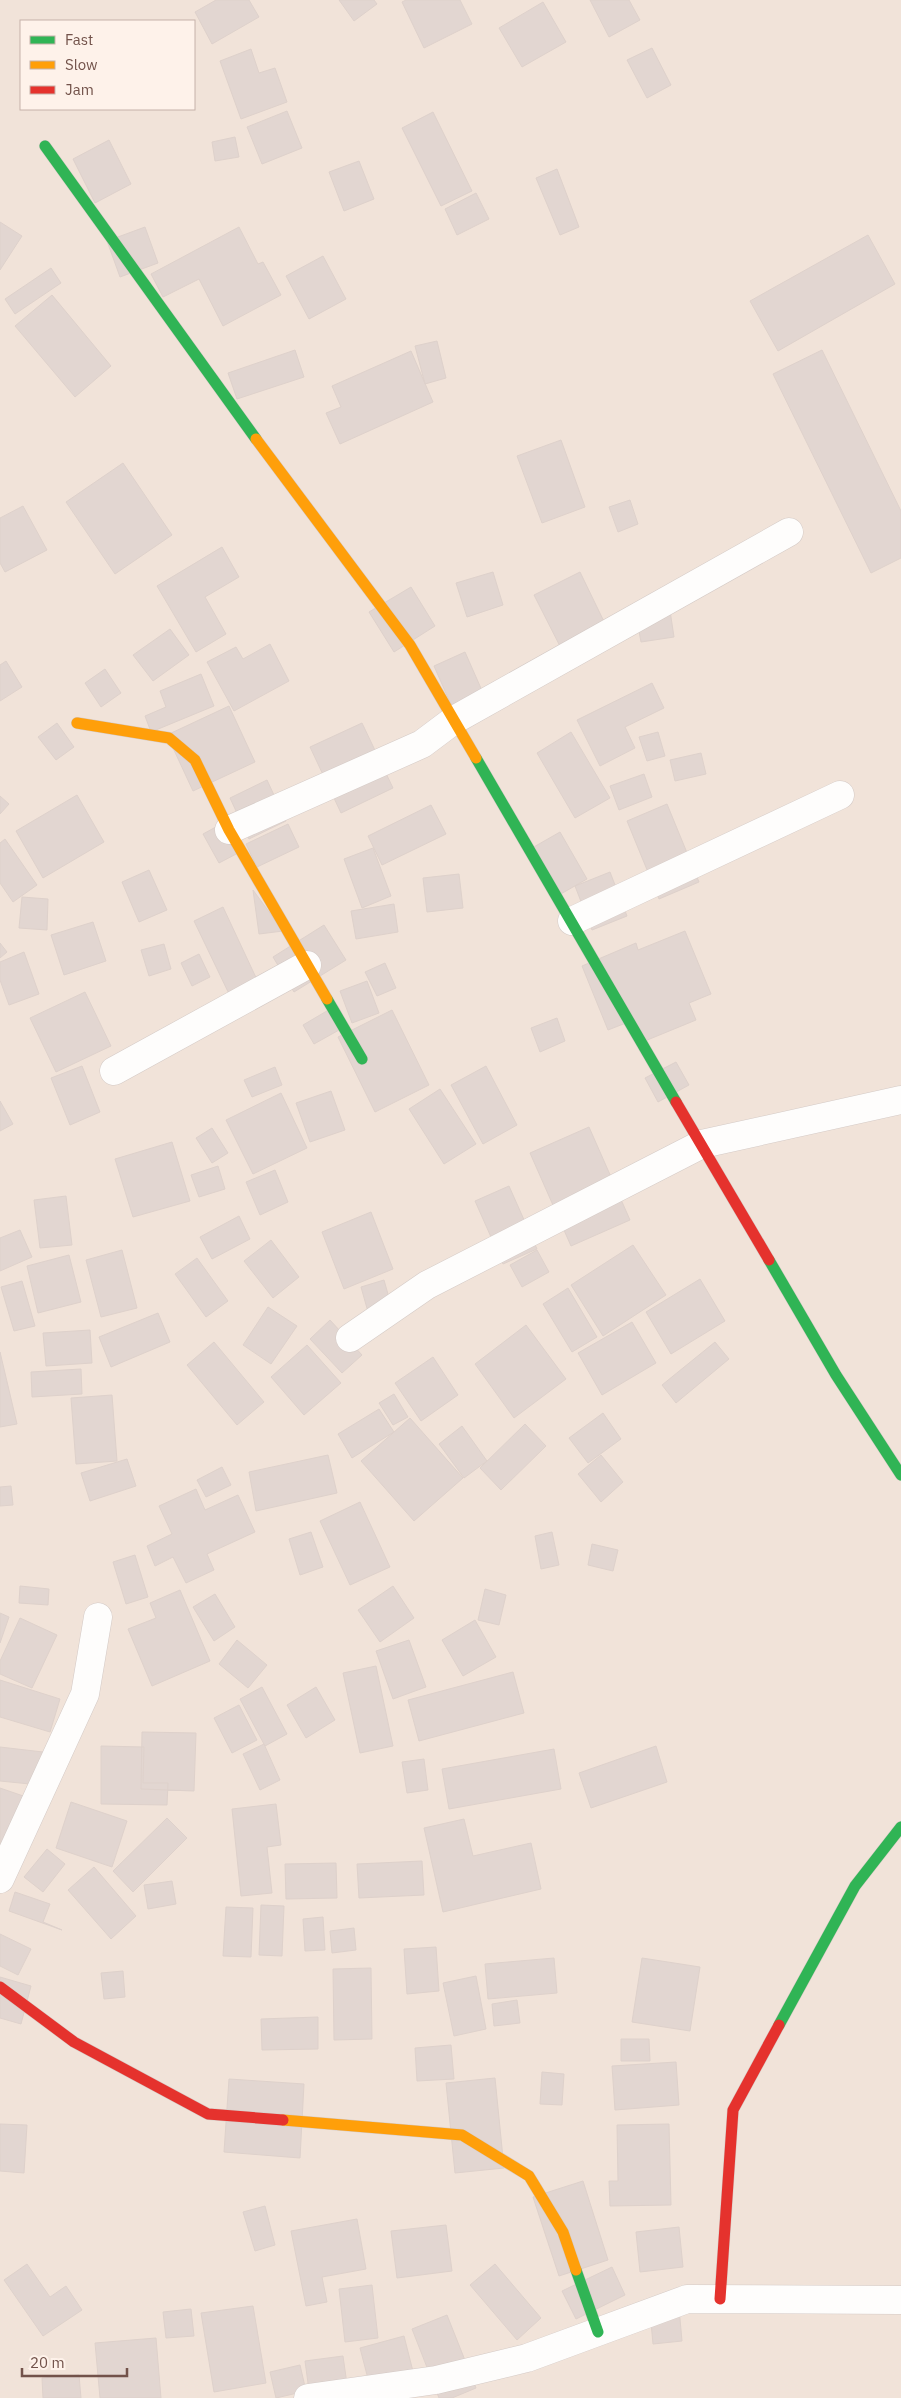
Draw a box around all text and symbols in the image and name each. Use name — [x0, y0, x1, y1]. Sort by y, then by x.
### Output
legend — [20, 20, 195, 110]
text: Fast — [65, 30, 93, 49]
text: Slow — [65, 55, 98, 74]
text: Jam — [65, 80, 94, 99]
scale bar — [22, 2346, 128, 2378]
text: 20 m — [30, 2353, 65, 2372]

